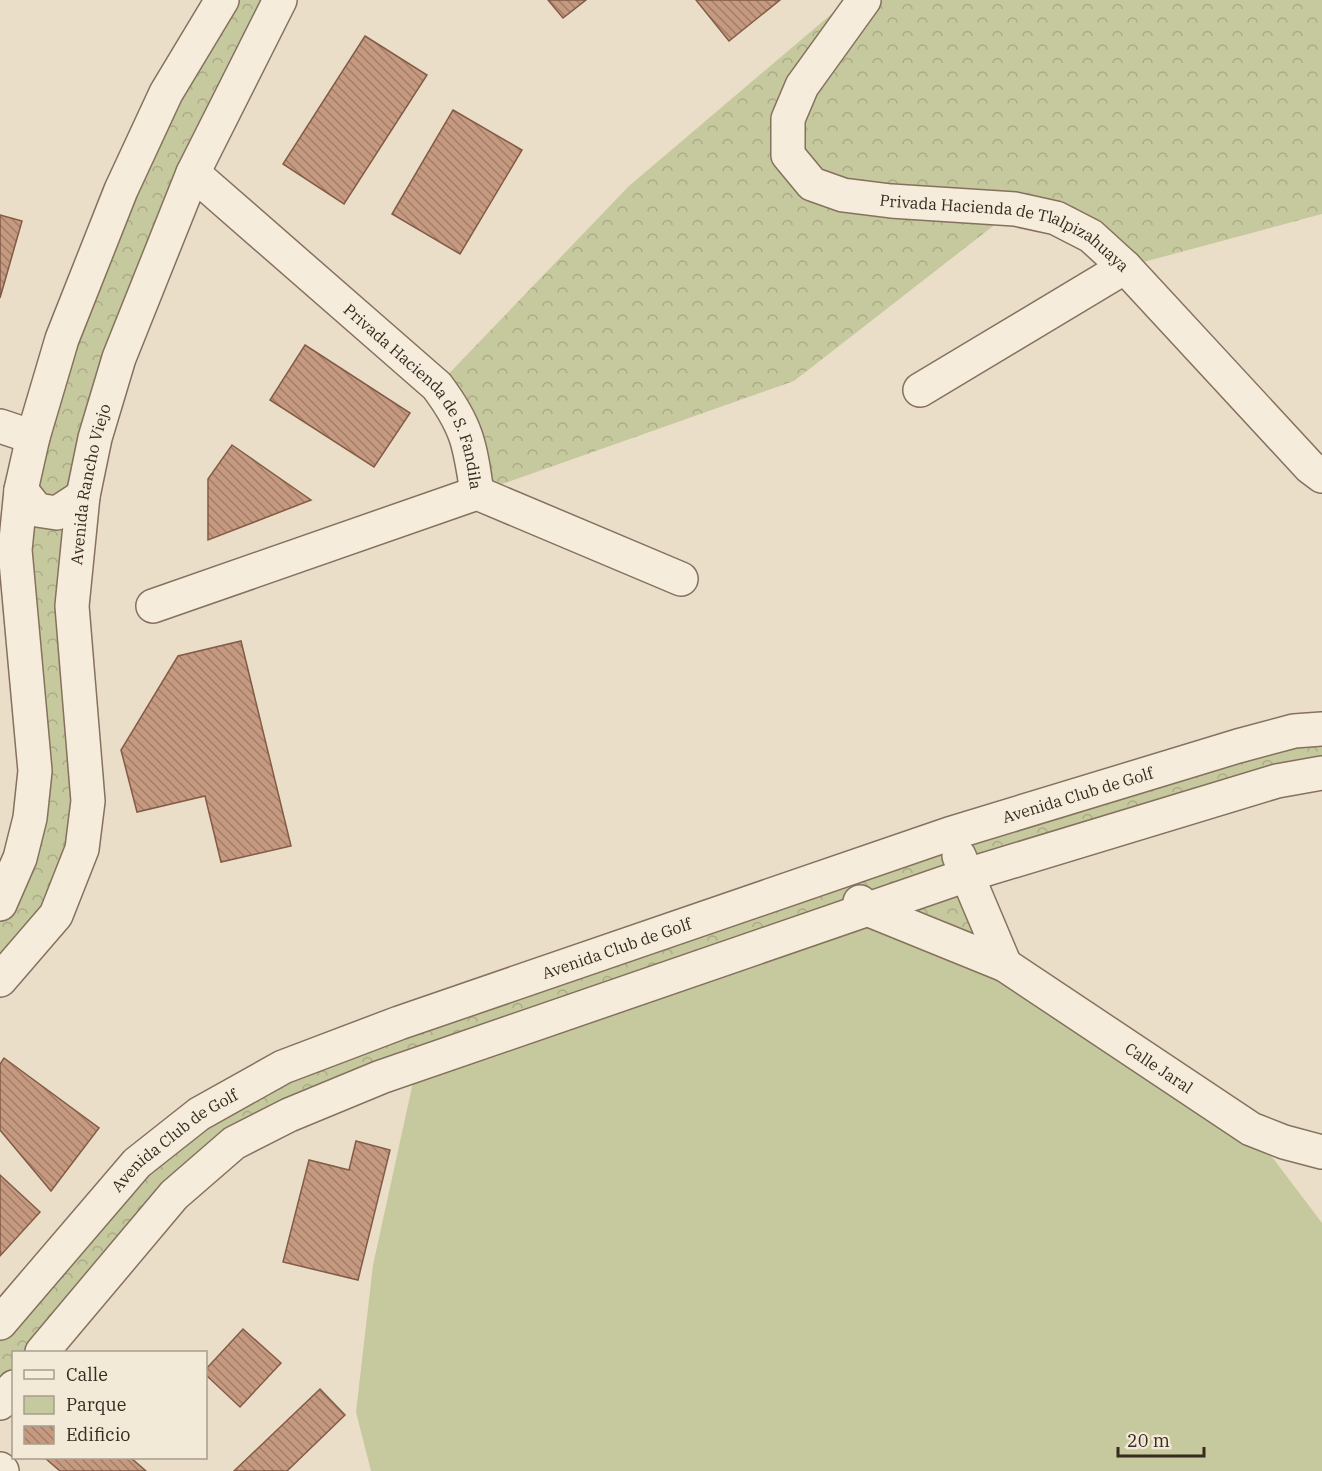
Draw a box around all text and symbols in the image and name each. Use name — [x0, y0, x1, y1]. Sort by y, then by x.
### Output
street label: Privada Hacienda de Tlalpizahuaya — [879, 190, 1134, 276]
street label: Privada Hacienda de S. Fandila — [340, 299, 486, 491]
street label: Avenida Rancho Viejo — [66, 401, 115, 566]
street label: Avenida Club de Golf — [1000, 762, 1157, 827]
street label: Avenida Club de Golf — [539, 913, 695, 983]
street label: Calle Jaral — [1121, 1038, 1197, 1098]
street label: Avenida Club de Golf — [107, 1084, 242, 1196]
legend — [12, 1351, 207, 1459]
text: Calle — [66, 1363, 108, 1386]
text: Parque — [66, 1393, 126, 1416]
scale bar — [1118, 1420, 1204, 1458]
text: Edificio — [66, 1423, 130, 1446]
text: 20 m — [1127, 1429, 1170, 1452]

